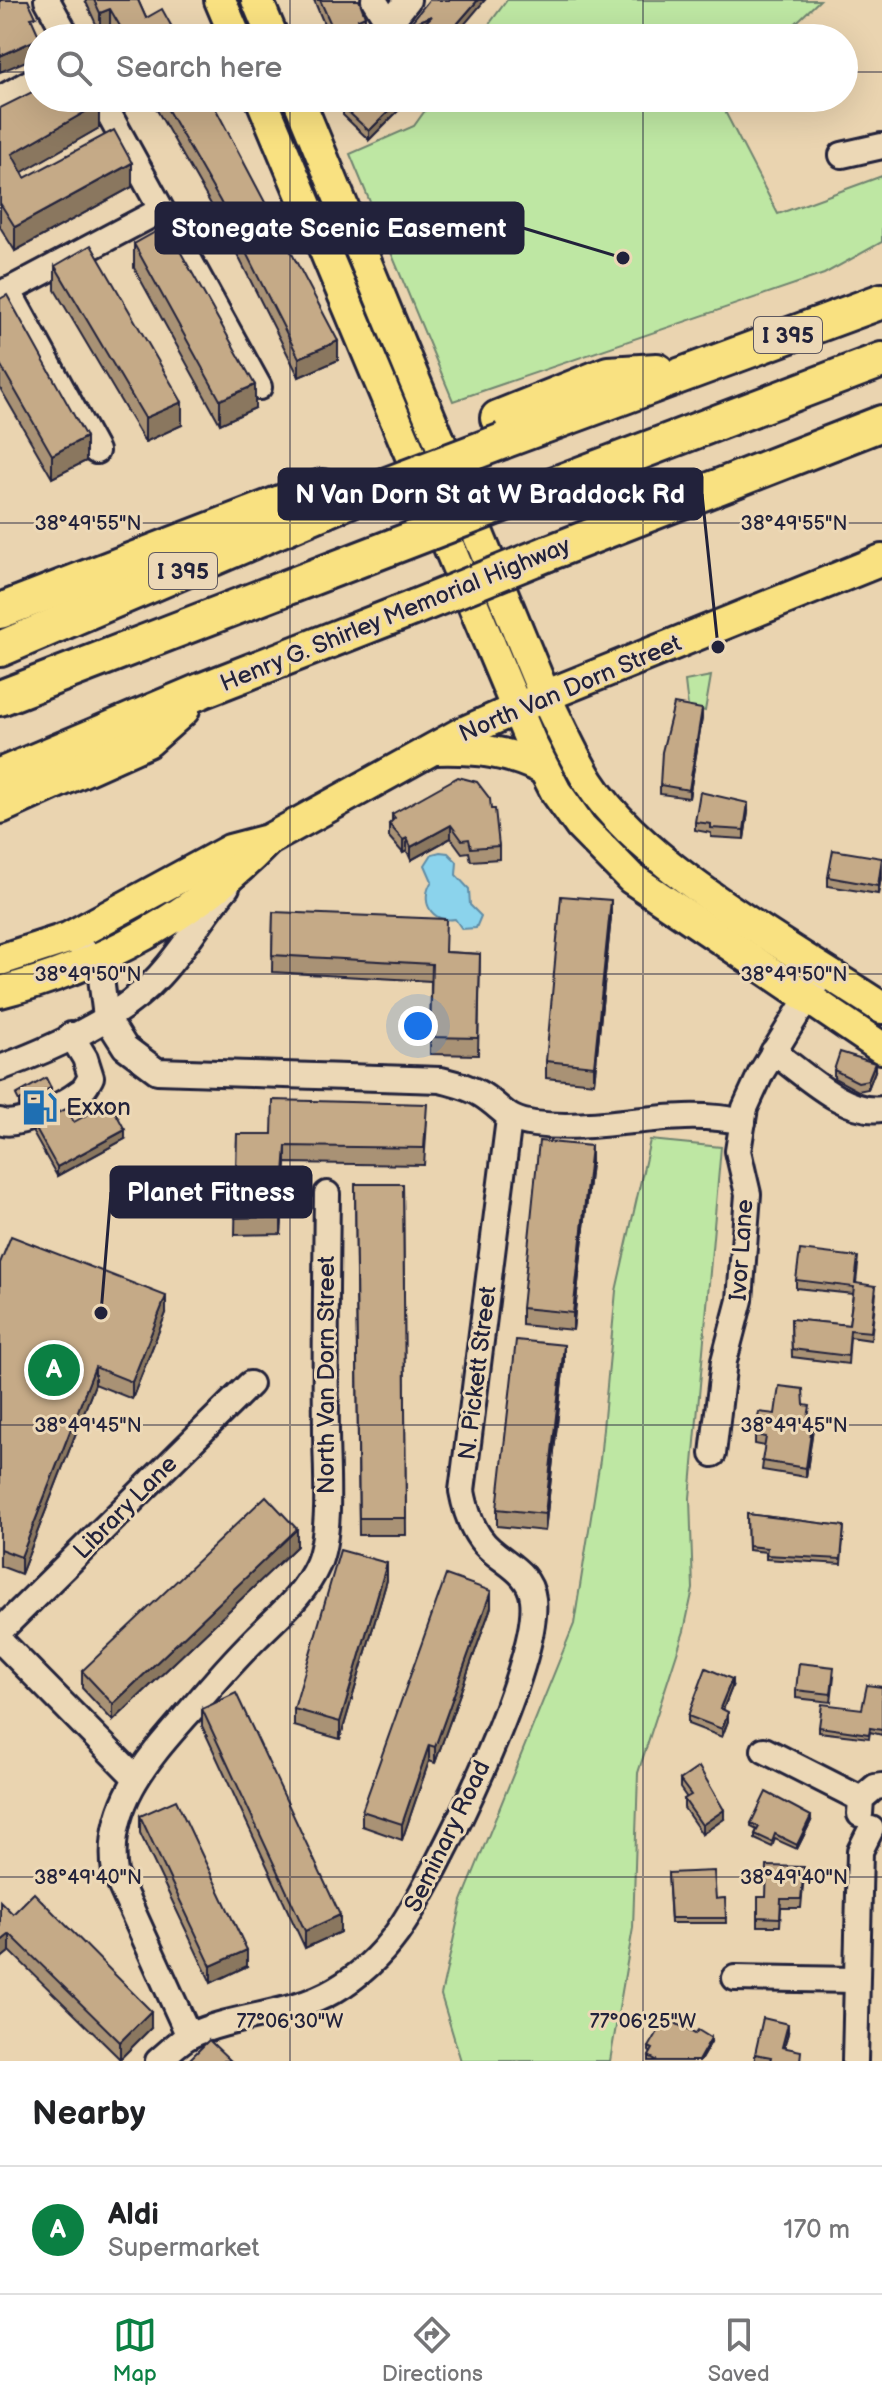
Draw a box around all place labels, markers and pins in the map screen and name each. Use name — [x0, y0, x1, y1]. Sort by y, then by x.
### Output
callout: Stonegate Scenic Easement — [156, 203, 523, 253]
callout: N Van Dorn St at W Braddock Rd — [279, 469, 702, 519]
fuel station icon: Exxon — [21, 1088, 59, 1126]
place label: Exxon — [66, 1093, 131, 1122]
callout: Planet Fitness — [111, 1167, 311, 1217]
pin: A — [28, 1340, 80, 1400]

